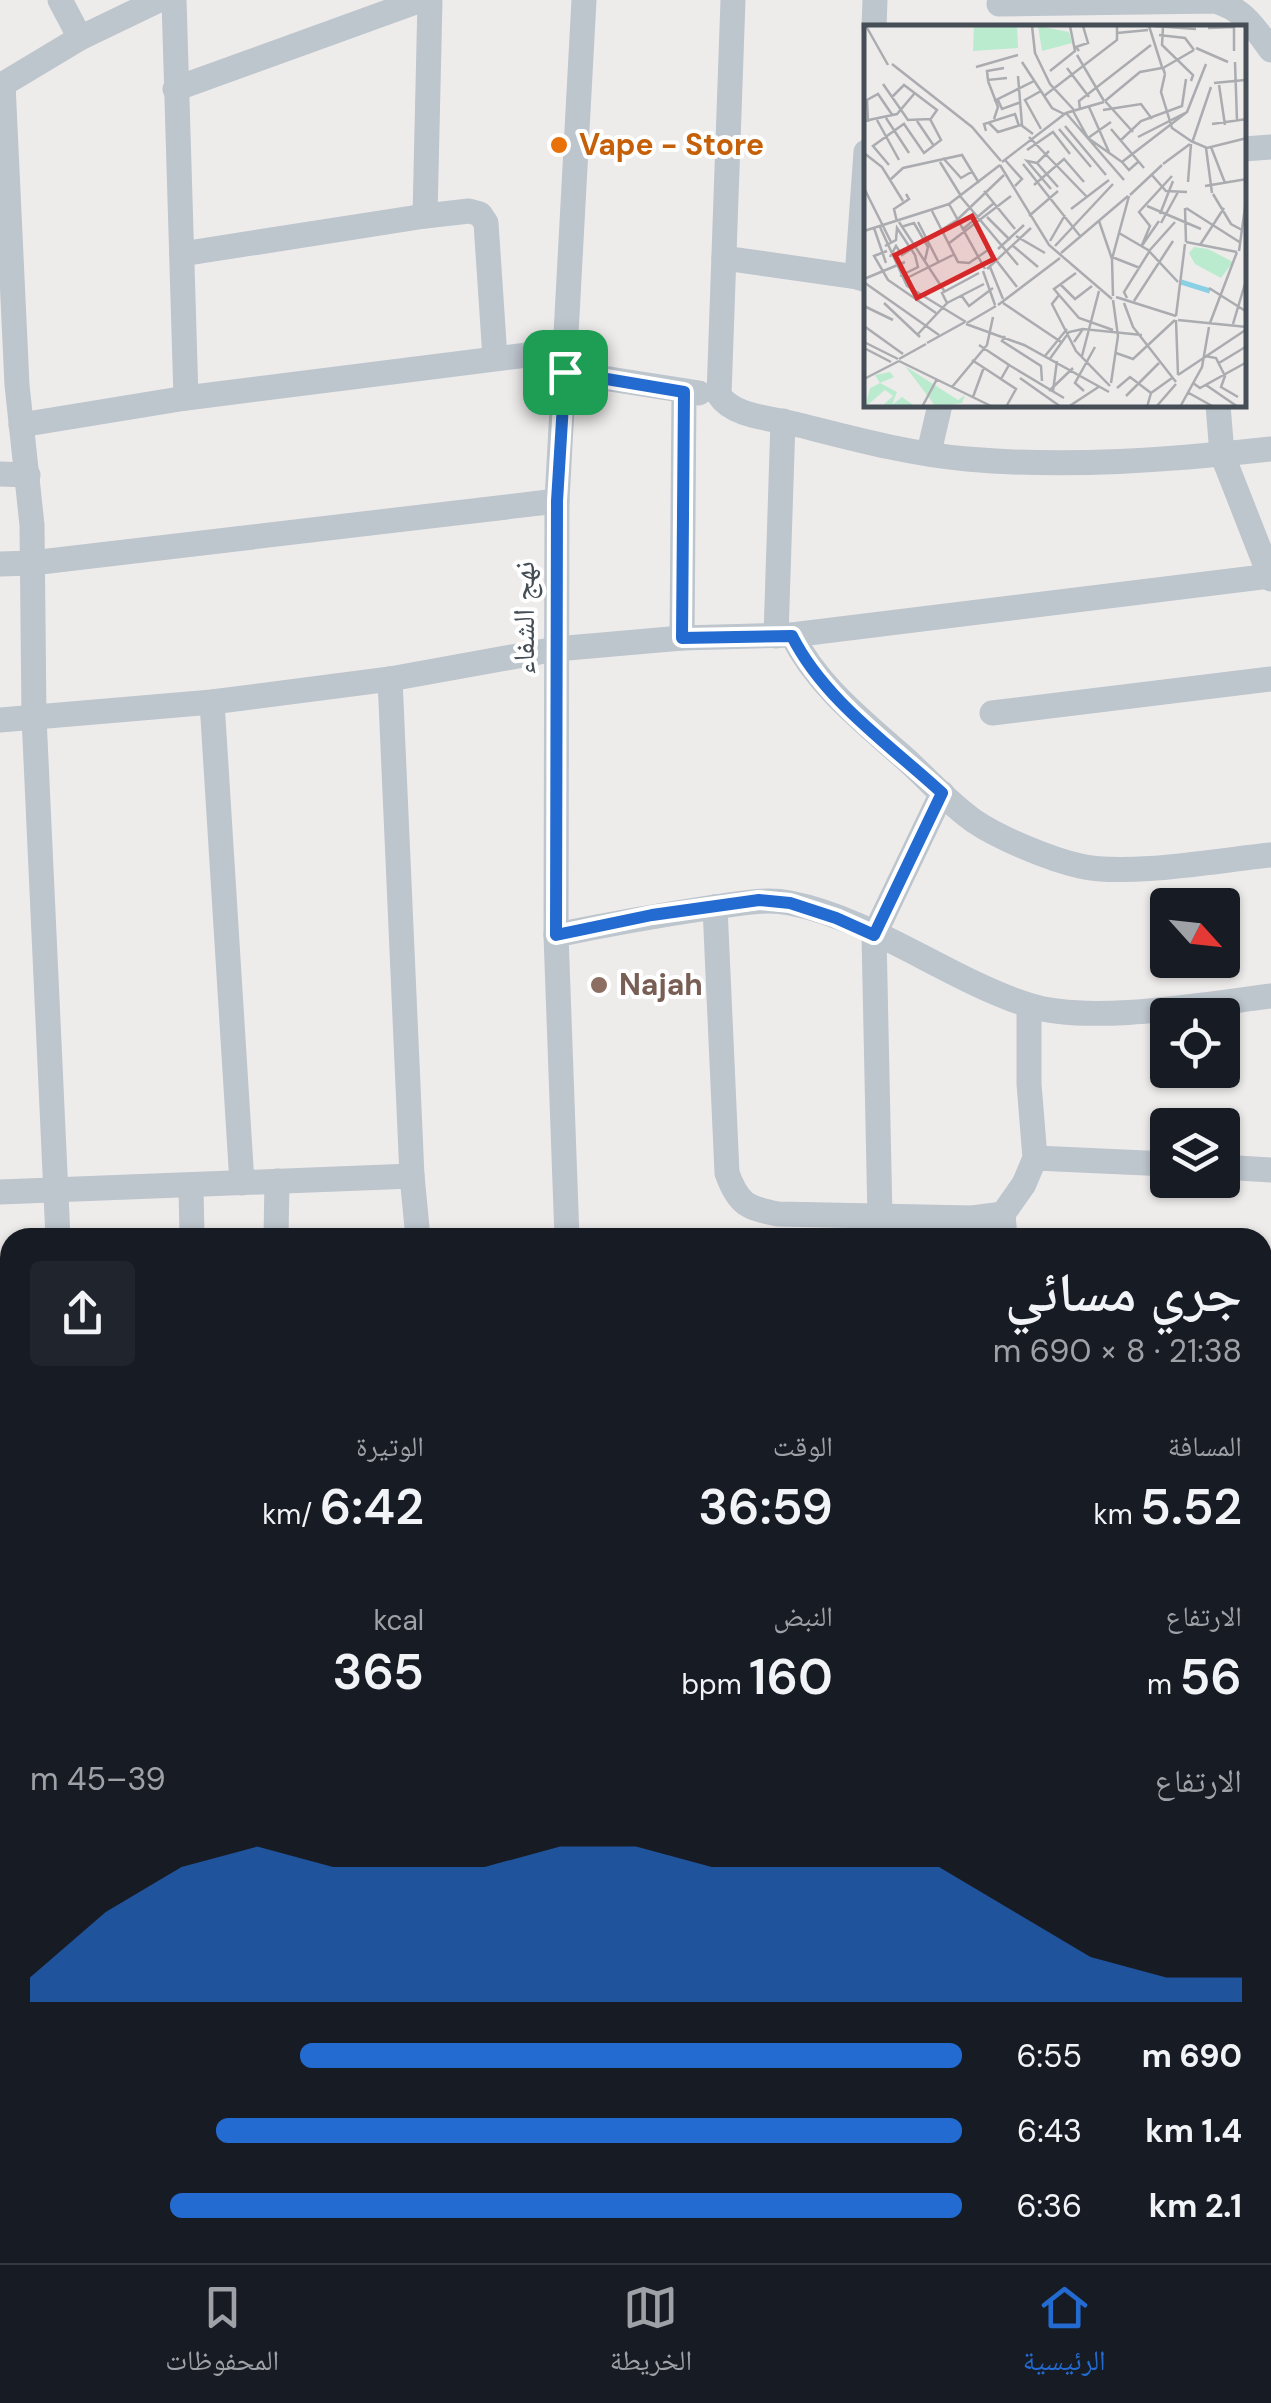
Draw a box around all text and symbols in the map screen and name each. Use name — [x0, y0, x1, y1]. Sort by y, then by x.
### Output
inset map — [864, 25, 1246, 408]
place label: Vape - Store — [579, 125, 764, 164]
marker: Vape - Store — [548, 134, 570, 156]
pin — [523, 330, 608, 415]
icon: arrive — [538, 345, 593, 400]
street label: نهج الشفاء — [504, 561, 543, 675]
north arrow — [1150, 888, 1240, 978]
map controls — [1150, 888, 1240, 1198]
place label: Najah — [619, 965, 703, 1004]
marker: Najah — [588, 974, 610, 996]
button: locate — [1150, 998, 1240, 1088]
button: layers — [1150, 1108, 1240, 1198]
text: جري مسائي — [1005, 1256, 1242, 1328]
button: share — [30, 1261, 135, 1366]
text: 21:38 · 8 × 690 m — [993, 1330, 1242, 1372]
text: الوتيرة — [356, 1428, 424, 1465]
text: الوقت — [773, 1428, 833, 1465]
text: المسافة — [1168, 1428, 1242, 1465]
text: 6:42 — [320, 1474, 424, 1540]
text: 36:59 — [698, 1474, 833, 1540]
text: 5.52 — [1140, 1474, 1242, 1540]
text: /km — [262, 1496, 320, 1533]
text: km — [1094, 1496, 1140, 1533]
text: النبض — [773, 1598, 833, 1635]
text: الارتفاع — [1166, 1598, 1242, 1635]
text: kcal — [373, 1602, 424, 1639]
text: 365 — [333, 1639, 424, 1705]
text: 160 — [749, 1644, 833, 1710]
text: 56 — [1179, 1644, 1242, 1710]
text: bpm — [682, 1666, 749, 1703]
text: m — [1147, 1666, 1179, 1703]
text: 39–45 m — [30, 1758, 166, 1800]
text: الارتفاع — [1155, 1760, 1242, 1802]
text: 6:55 — [1016, 2035, 1082, 2077]
text: 690 m — [1142, 2035, 1242, 2077]
text: 6:43 — [1017, 2110, 1082, 2152]
text: 1.4 km — [1145, 2110, 1242, 2152]
text: 6:36 — [1016, 2185, 1082, 2227]
text: 2.1 km — [1149, 2185, 1242, 2227]
tab: المحفوظات — [165, 2280, 279, 2388]
tab: الخريطة — [610, 2280, 692, 2388]
tab: الرئيسية — [1023, 2280, 1106, 2388]

